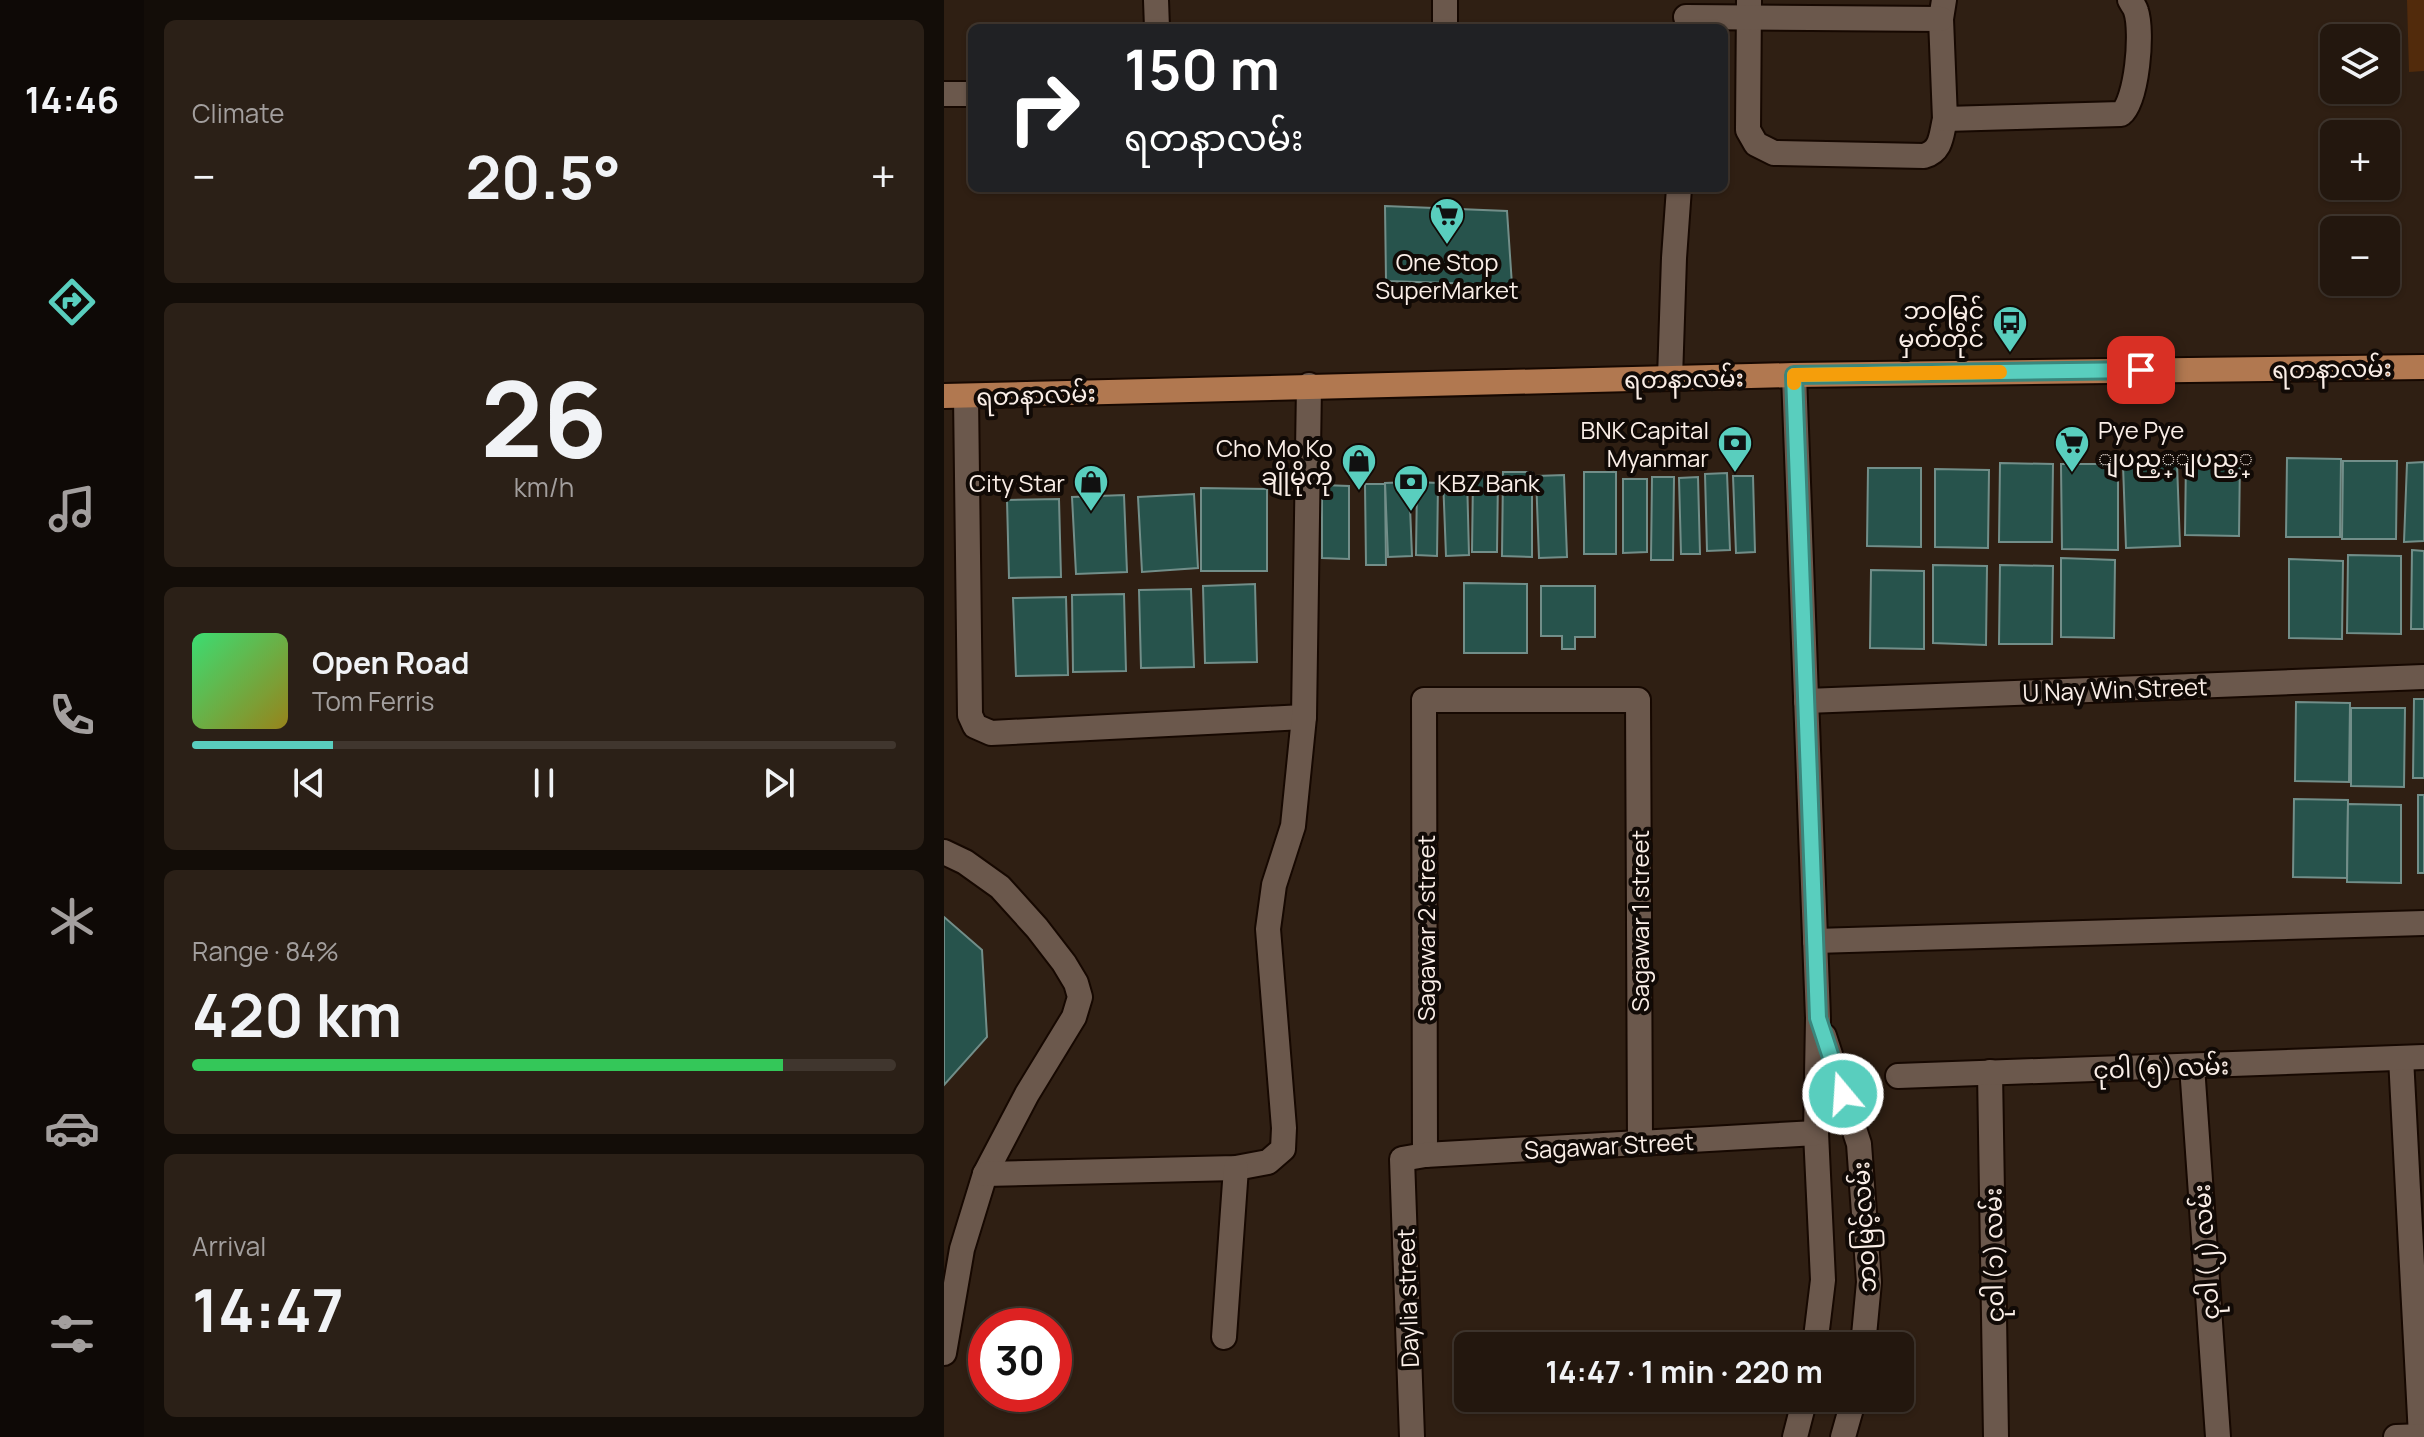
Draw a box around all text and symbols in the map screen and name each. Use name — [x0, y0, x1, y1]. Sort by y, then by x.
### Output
map controls — [2320, 24, 2400, 296]
button: layers — [2320, 24, 2400, 104]
text: 150 m — [1124, 30, 1280, 107]
icon: right — [992, 56, 1096, 160]
text: 14:46 — [25, 75, 119, 124]
text: Climate — [192, 95, 284, 131]
text: ရတနာလမ်း — [1124, 113, 1304, 162]
button: + — [2320, 120, 2400, 200]
text: 20.5° — [465, 135, 621, 217]
text: − — [192, 146, 216, 206]
text: + — [871, 146, 896, 206]
supermarket icon: One Stop SuperMarket — [1428, 196, 1466, 246]
button: − — [2320, 216, 2400, 296]
place label: One Stop SuperMarket — [1375, 245, 1519, 306]
icon: directions — [44, 274, 100, 330]
place label: ဘဝမြင့် မှတ်တိုင် — [1898, 293, 1984, 358]
bus stop icon: ဘဝမြင့် မှတ်တိုင် — [1991, 304, 2029, 354]
pin — [2107, 336, 2175, 404]
text: 26 — [481, 346, 607, 488]
icon: arrive — [2119, 348, 2163, 392]
street label: ရတနာလမ်း — [2272, 350, 2392, 390]
street label: ရတနာလမ်း — [1624, 360, 1744, 400]
street label: ရတနာလမ်း — [976, 375, 1097, 417]
place label: BNK Capital Myanmar — [1580, 413, 1709, 474]
place label: Pye Pye ျပည့္ျပည့္ — [2098, 413, 2253, 478]
bank icon: BNK Capital Myanmar — [1716, 424, 1754, 474]
supermarket icon: Pye Pye ျပည့္ျပည့္ — [2053, 424, 2091, 474]
place label: Cho Mo Ko ချိုမိုကို — [1216, 431, 1333, 496]
shop icon: Cho Mo Ko ချိုမိုကို — [1340, 442, 1378, 492]
shop icon: City Star — [1072, 463, 1110, 513]
bank icon: KBZ Bank — [1392, 463, 1430, 513]
place label: City Star — [969, 466, 1065, 499]
place label: KBZ Bank — [1437, 466, 1541, 499]
text: km/h — [514, 469, 574, 505]
icon: music — [44, 481, 100, 537]
text: Open Road — [312, 642, 469, 683]
street label: U Nay Win Street — [2022, 669, 2208, 709]
text: Tom Ferris — [312, 683, 434, 719]
icon: phone — [44, 687, 100, 743]
icon: previous — [287, 761, 331, 805]
icon: pause — [522, 761, 566, 805]
icon: next — [757, 761, 801, 805]
street label: Sagawar 1 street — [1623, 830, 1656, 1012]
street label: Sagawar 2 street — [1409, 835, 1442, 1021]
icon: climate — [44, 893, 100, 949]
text: Range · 84% — [192, 933, 339, 969]
text: 420 km — [192, 973, 402, 1055]
street label: ငုဝါ (၅) လမ်း — [2092, 1048, 2230, 1090]
position arrow — [1801, 1052, 1885, 1136]
icon: car — [44, 1100, 100, 1156]
street label: Sagawar Street — [1523, 1124, 1695, 1166]
street label: ဘ၀မြင့်လမ်း — [1843, 1160, 1887, 1294]
street label: ငုဝါ (၂) လမ်း — [2184, 1183, 2230, 1321]
street label: ငုဝါ (၁) လမ်း — [1975, 1187, 2015, 1323]
text: Arrival — [192, 1228, 266, 1264]
street label: Daylia street — [1388, 1228, 1426, 1368]
text: 14:47 — [192, 1268, 344, 1350]
icon: filters — [44, 1306, 100, 1362]
speed limit sign: 30 — [968, 1308, 1072, 1412]
text: 14:47 · 1 min · 220 m — [1545, 1351, 1823, 1392]

